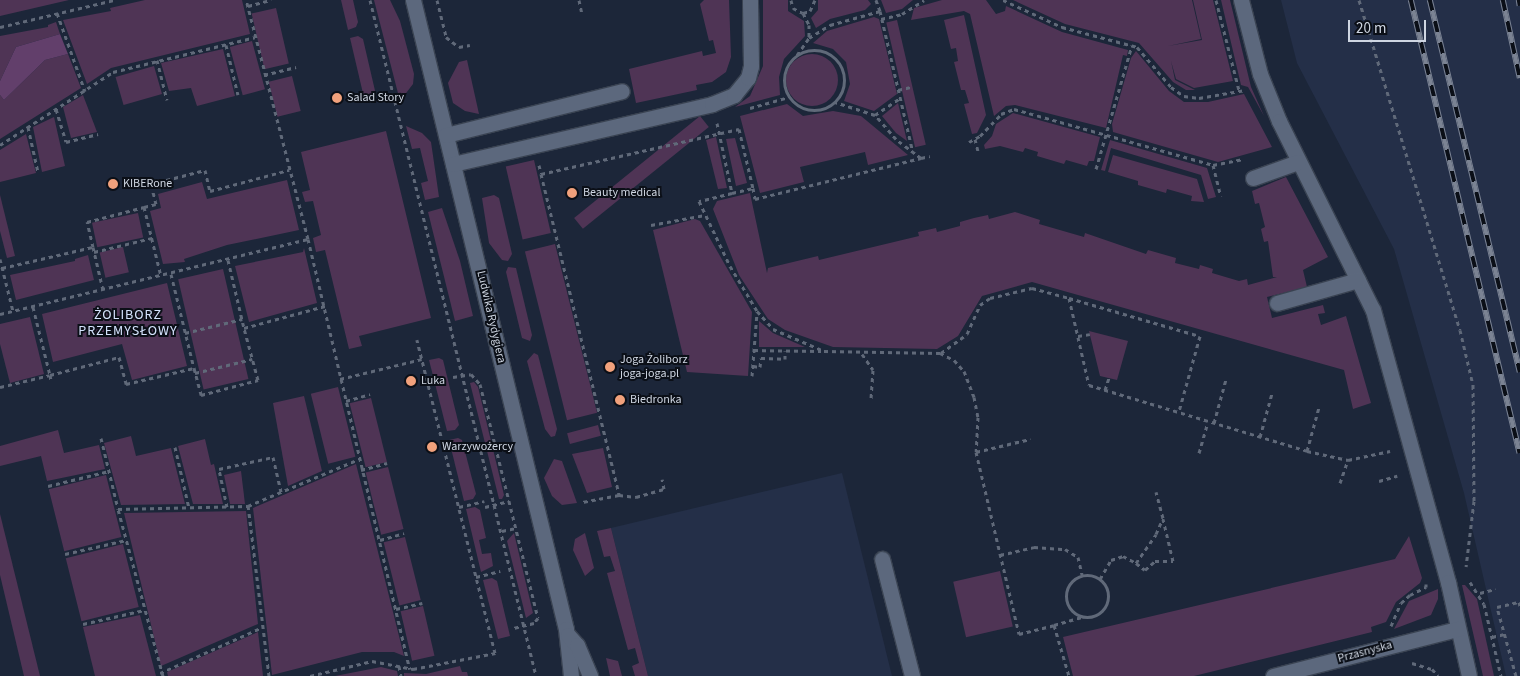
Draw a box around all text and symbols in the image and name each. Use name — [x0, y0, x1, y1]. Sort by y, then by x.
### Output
scale bar — [1350, 10, 1428, 42]
text: 20 m — [1356, 18, 1386, 39]
place label: Salad Story — [347, 91, 404, 105]
marker: Salad Story — [331, 92, 343, 104]
place label: KIBERone — [123, 177, 172, 191]
marker: KIBERone — [107, 178, 119, 190]
marker: Beauty medical — [565, 186, 579, 200]
place label: Beauty medical — [583, 186, 660, 200]
street label: Ludwika Rydygiera — [473, 269, 509, 365]
district label: ŻOLIBORZ PRZEMYSŁOWY — [77, 307, 179, 340]
place label: Joga Żoliborz joga-joga.pl — [620, 353, 688, 381]
marker: Joga Żoliborz joga-joga.pl — [604, 361, 616, 373]
place label: Luka — [421, 374, 445, 388]
marker: Luka — [405, 375, 417, 387]
place label: Biedronka — [630, 393, 682, 407]
marker: Biedronka — [614, 394, 626, 406]
place label: Warzywożercy — [442, 440, 513, 454]
marker: Warzywożercy — [426, 441, 438, 453]
street label: Przasnyska — [1336, 638, 1394, 666]

